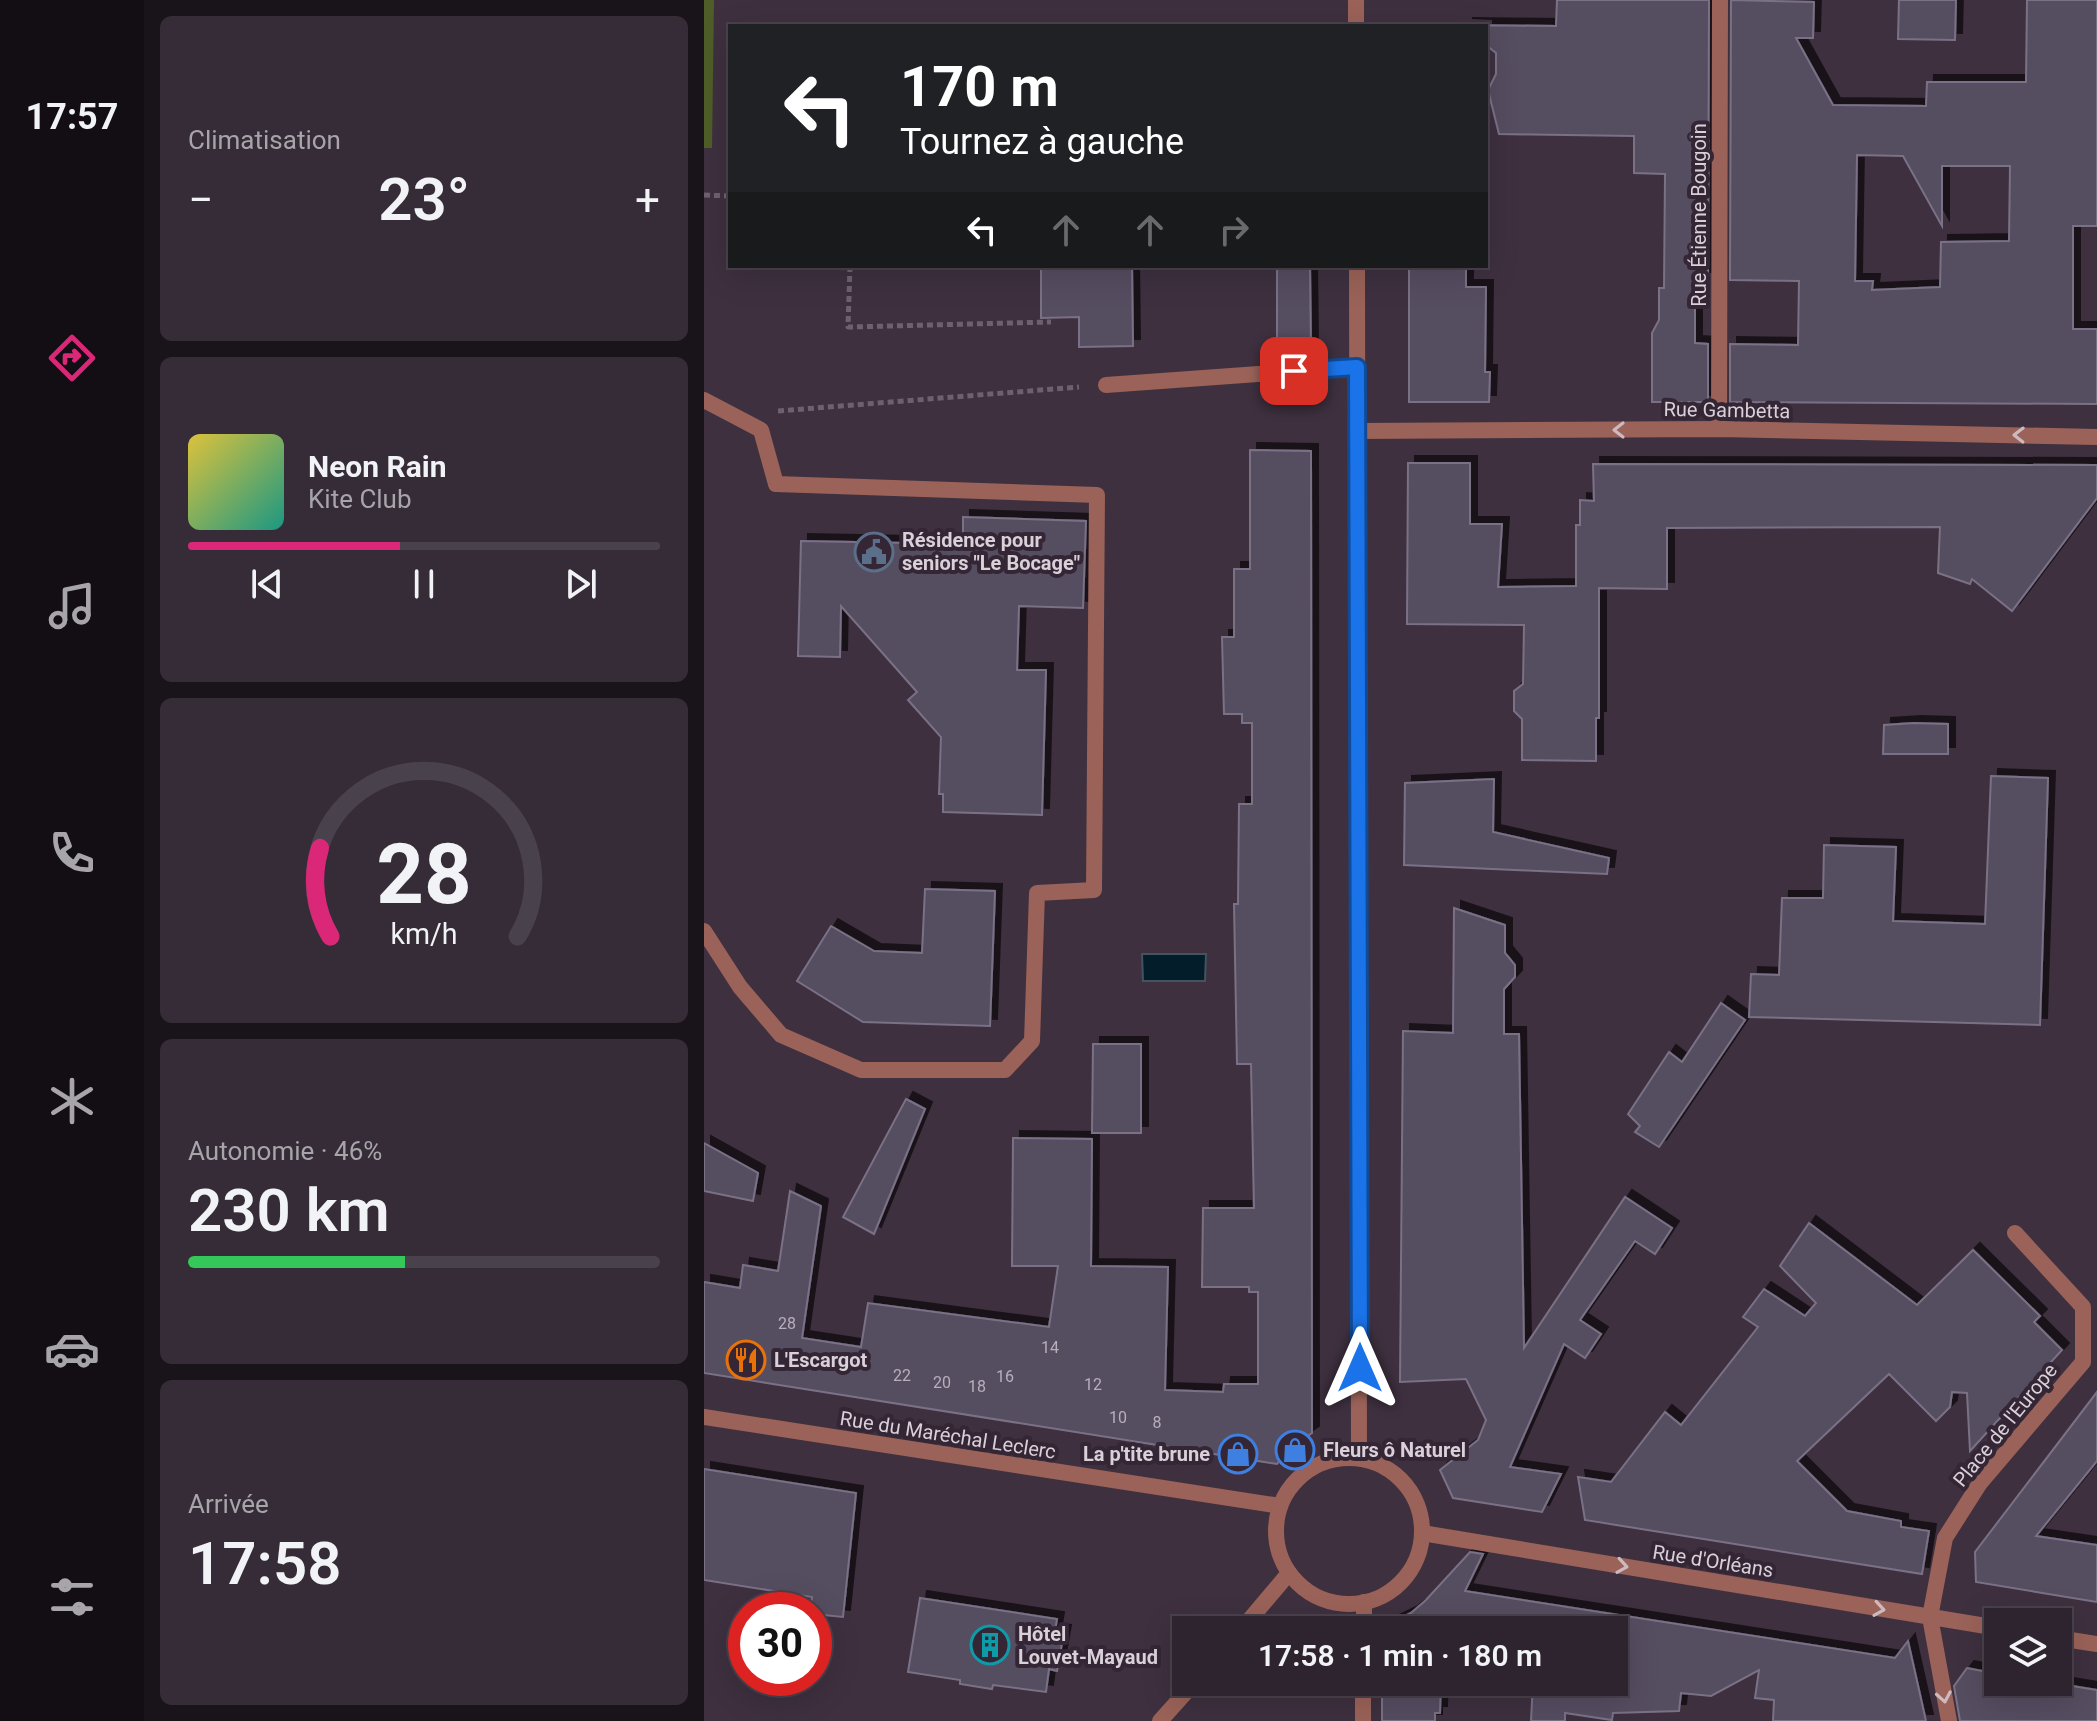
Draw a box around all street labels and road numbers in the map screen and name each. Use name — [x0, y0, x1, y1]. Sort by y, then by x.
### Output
street label: Rue Étienne Bougoin — [1687, 123, 1711, 307]
street label: Rue Gambetta — [1663, 397, 1791, 423]
street label: Place de l'Europe — [1948, 1359, 2062, 1491]
street label: Rue du Maréchal Leclerc — [838, 1406, 1058, 1464]
street label: Rue d'Orléans — [1651, 1540, 1775, 1582]

